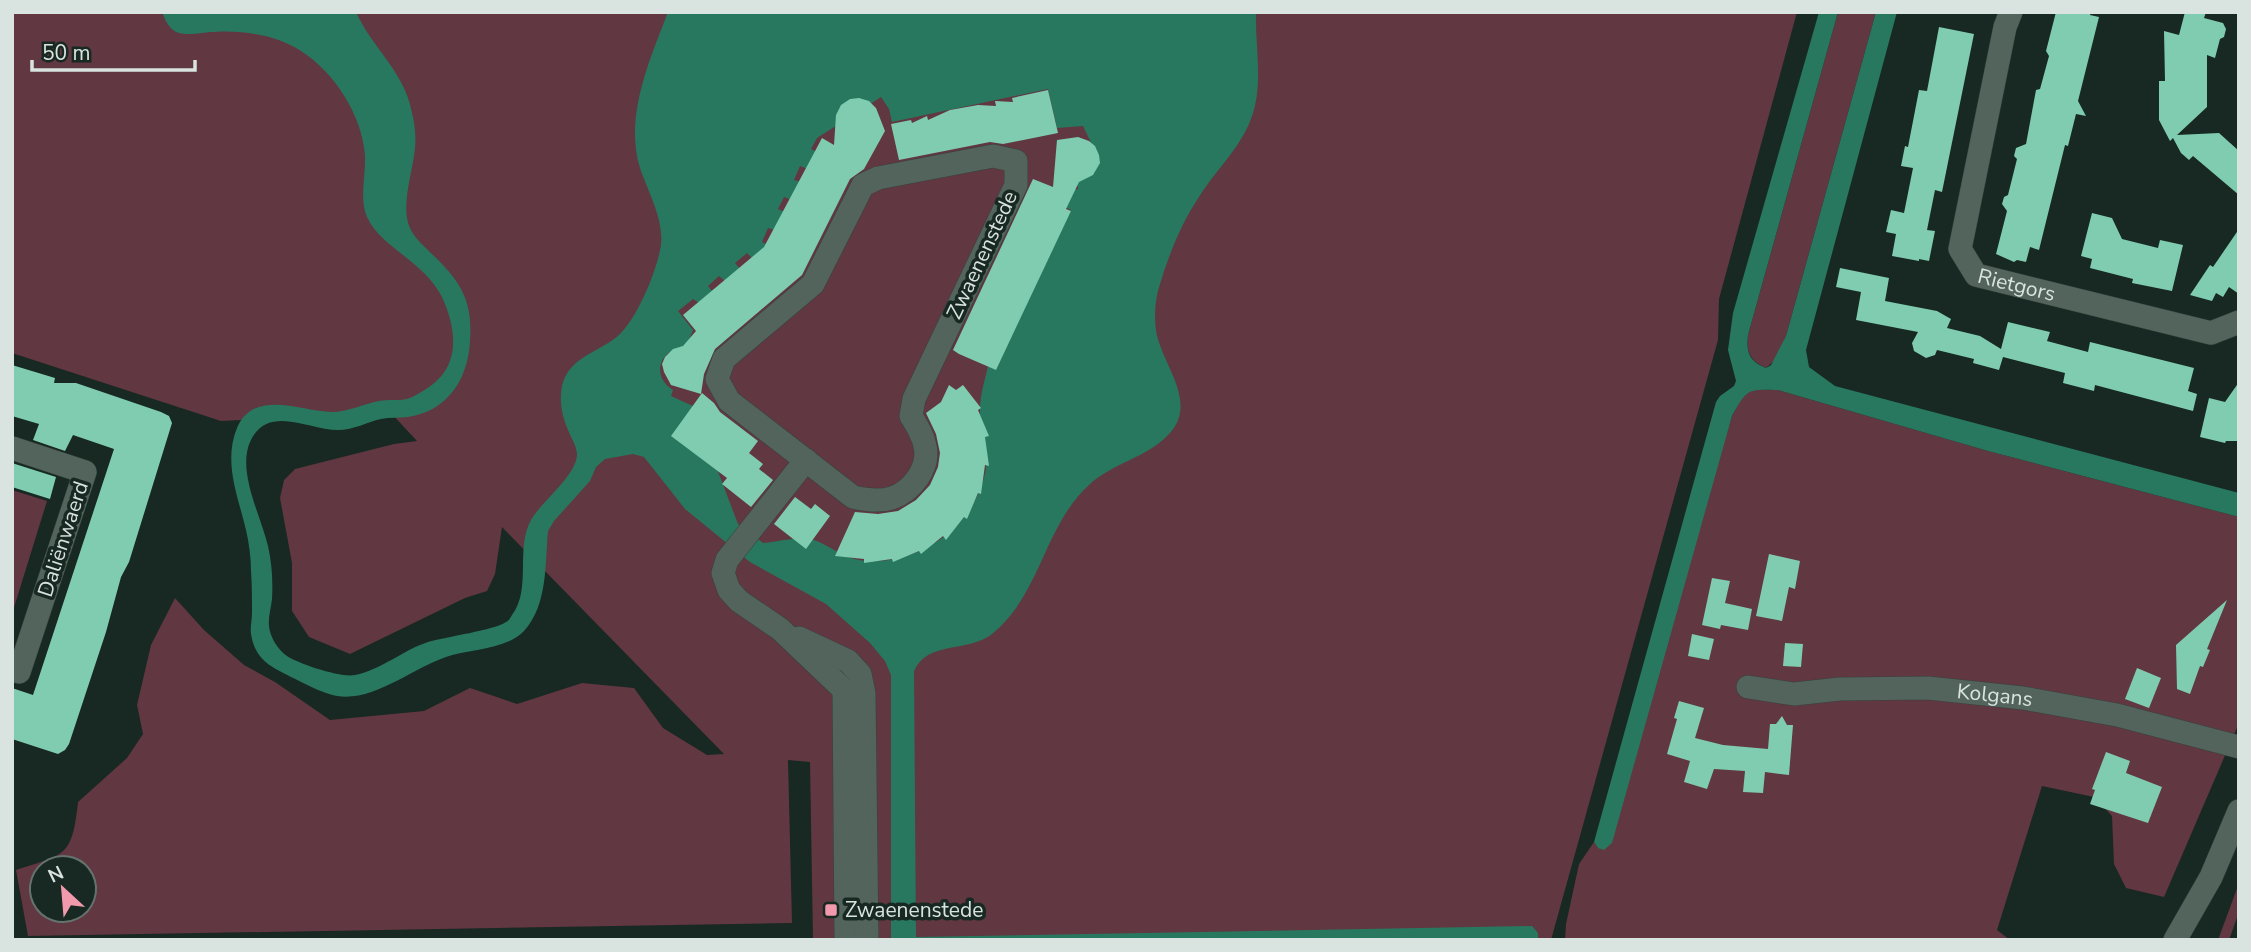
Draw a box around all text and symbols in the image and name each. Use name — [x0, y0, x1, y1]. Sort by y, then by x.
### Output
scale bar — [32, 28, 194, 72]
text: 50 m — [42, 39, 91, 67]
street label: Zwaenenstede — [940, 186, 1024, 324]
street label: Rietgors — [1975, 262, 2058, 308]
street label: Daliënwaerd — [31, 478, 95, 600]
street label: Kolgans — [1955, 677, 2035, 714]
north arrow — [28, 854, 98, 924]
text: N — [44, 860, 68, 889]
place label: Zwaenenstede — [845, 896, 983, 924]
marker: Zwaenenstede — [823, 902, 839, 918]

